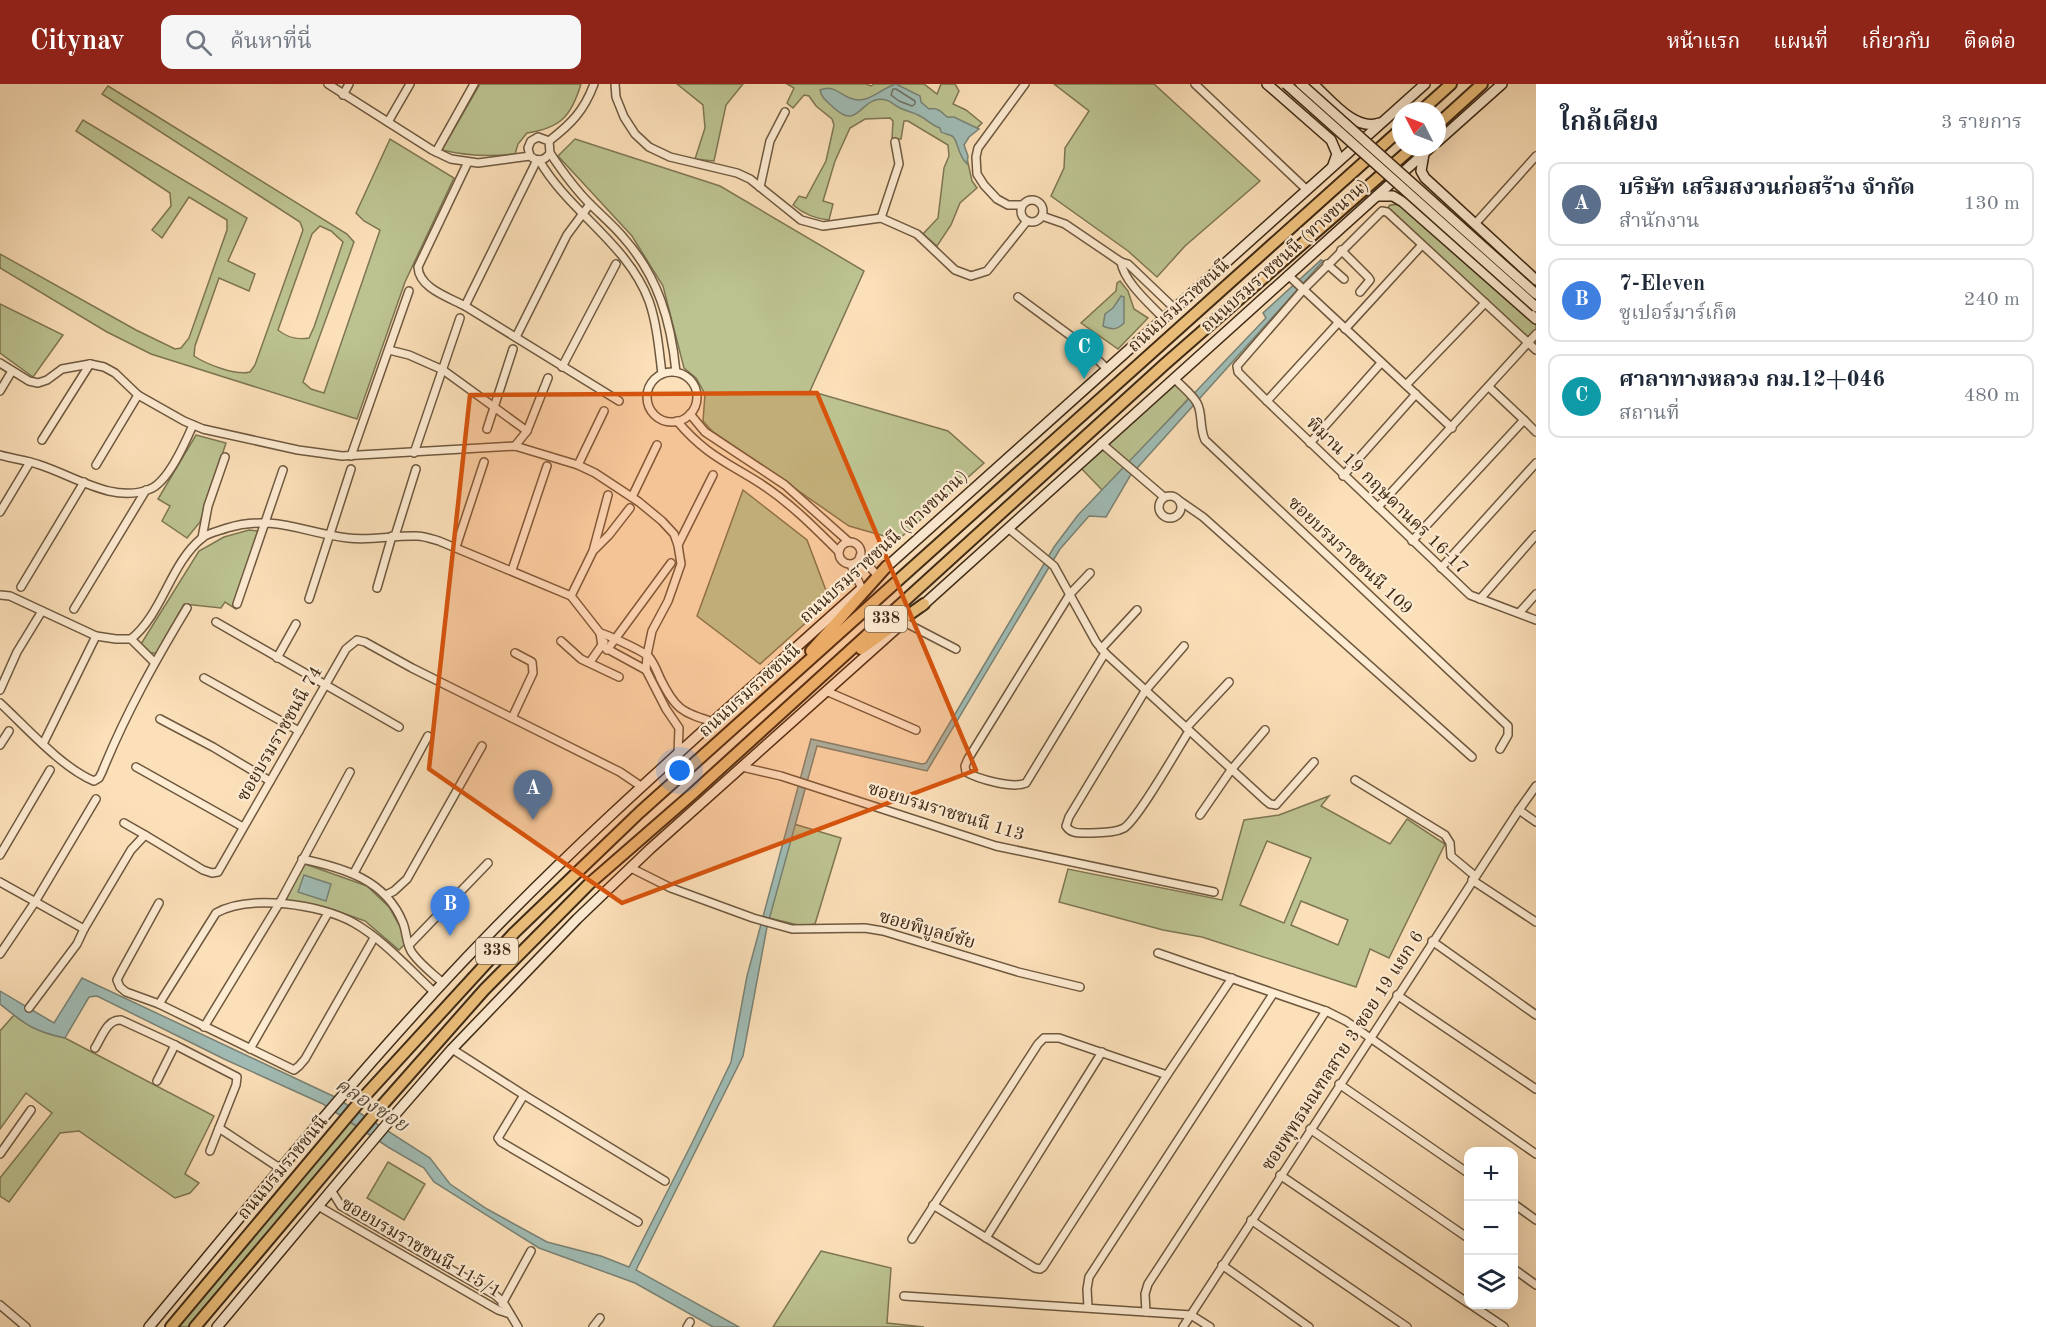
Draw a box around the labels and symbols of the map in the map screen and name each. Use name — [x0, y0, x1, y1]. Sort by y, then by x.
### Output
north arrow — [1392, 102, 1446, 156]
street label: ถนนบรมราชชนนี (ทางขนาน) — [1197, 175, 1372, 336]
street label: ถนนบรมราชชนนี — [1124, 255, 1233, 356]
pin: C — [1064, 330, 1104, 379]
street label: พิมาน 19 กฤษดานคร 16-17 — [1303, 414, 1471, 578]
street label: ถนนบรมราชชนนี (ทางขนาน) — [796, 466, 971, 627]
street label: ซอยบรมราชชนนี 109 — [1284, 493, 1416, 618]
road number: 338 — [865, 606, 907, 632]
street label: ถนนบรมราชชนนี — [695, 640, 804, 741]
street label: ซอยบรมราชชนนี 74 — [233, 663, 326, 805]
your location — [665, 756, 694, 785]
pin: A — [514, 770, 552, 820]
street label: ซอยบรมราชชนนี 113 — [865, 779, 1027, 844]
pin: B — [430, 886, 470, 936]
street label: ซอยพิบูลย์ชัย — [877, 905, 978, 953]
street label: ซอยพุทธมณฑลสาย 3 ซอย 19 แยก 6 — [1259, 928, 1429, 1175]
road number: 338 — [476, 938, 518, 964]
water label: คลองซอย — [331, 1075, 412, 1137]
street label: ถนนบรมราชชนนี — [234, 1112, 331, 1223]
street label: ซอยบรมราชชนนี 115/1 — [338, 1194, 505, 1301]

